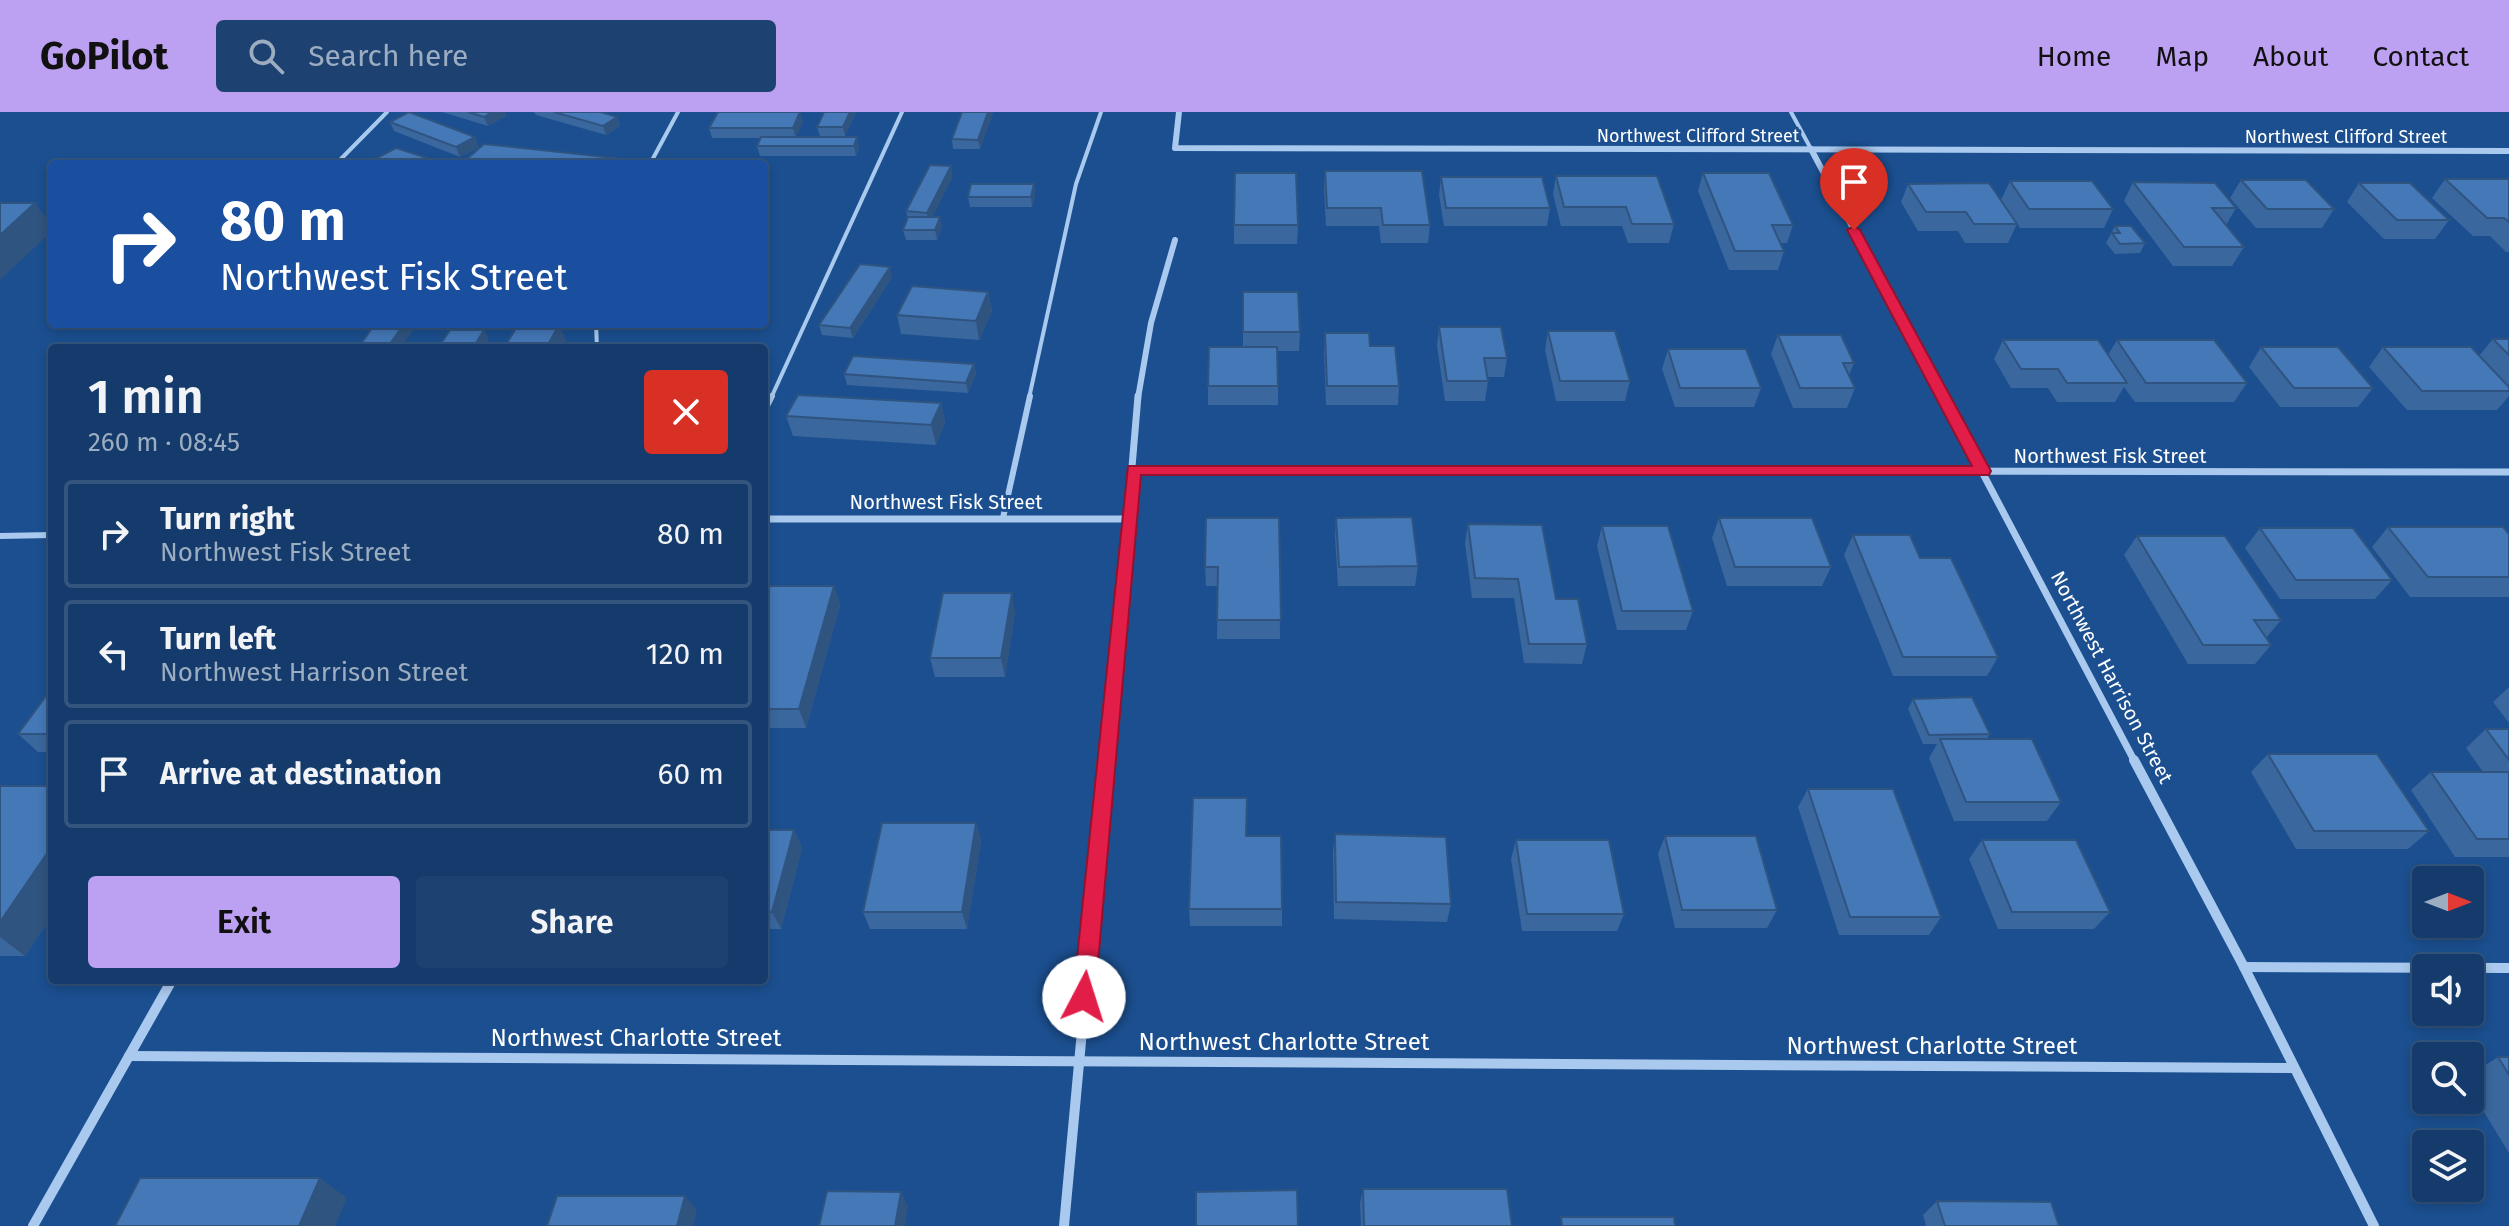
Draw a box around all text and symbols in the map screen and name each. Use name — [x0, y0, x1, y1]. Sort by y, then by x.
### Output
search box — [216, 20, 776, 92]
text: GoPilot — [40, 33, 168, 79]
icon: search — [244, 34, 288, 78]
text: Search here — [308, 38, 468, 74]
text: Home — [2037, 40, 2111, 73]
text: Map — [2155, 40, 2209, 73]
text: About — [2253, 40, 2328, 73]
text: Contact — [2372, 40, 2469, 73]
street label: Northwest Clifford Street — [1597, 125, 1800, 147]
street label: Northwest Clifford Street — [2245, 126, 2448, 148]
pin — [1820, 148, 1888, 230]
icon: arrive — [1832, 160, 1876, 204]
text: 80 m — [220, 188, 346, 255]
icon: right — [88, 192, 192, 296]
text: Northwest Fisk Street — [220, 256, 567, 300]
text: 1 min — [88, 368, 204, 426]
button: close — [644, 370, 728, 454]
text: 260 m · 08:45 — [88, 427, 240, 458]
street label: Northwest Fisk Street — [2014, 444, 2207, 468]
street label: Northwest Fisk Street — [850, 490, 1043, 514]
text: Turn right — [160, 501, 295, 537]
icon: right — [92, 512, 136, 556]
text: 80 m — [657, 516, 724, 552]
text: Northwest Fisk Street — [160, 537, 411, 568]
street label: Northwest Harrison Street — [2046, 567, 2179, 788]
text: Turn left — [160, 621, 276, 657]
icon: left — [92, 632, 136, 676]
text: 120 m — [646, 636, 724, 672]
text: Northwest Harrison Street — [160, 657, 468, 688]
icon: arrive — [92, 752, 136, 796]
text: Arrive at destination — [160, 756, 442, 792]
text: 60 m — [658, 756, 724, 792]
north arrow — [2412, 866, 2484, 938]
map controls — [2412, 866, 2484, 1202]
button: Exit — [88, 876, 400, 968]
button: Share — [416, 876, 728, 968]
button: sound — [2412, 954, 2484, 1026]
position arrow — [1042, 955, 1126, 1039]
street label: Northwest Charlotte Street — [491, 1024, 782, 1052]
street label: Northwest Charlotte Street — [1139, 1028, 1430, 1056]
street label: Northwest Charlotte Street — [1787, 1032, 2078, 1060]
button: search — [2412, 1042, 2484, 1114]
button: layers — [2412, 1130, 2484, 1202]

